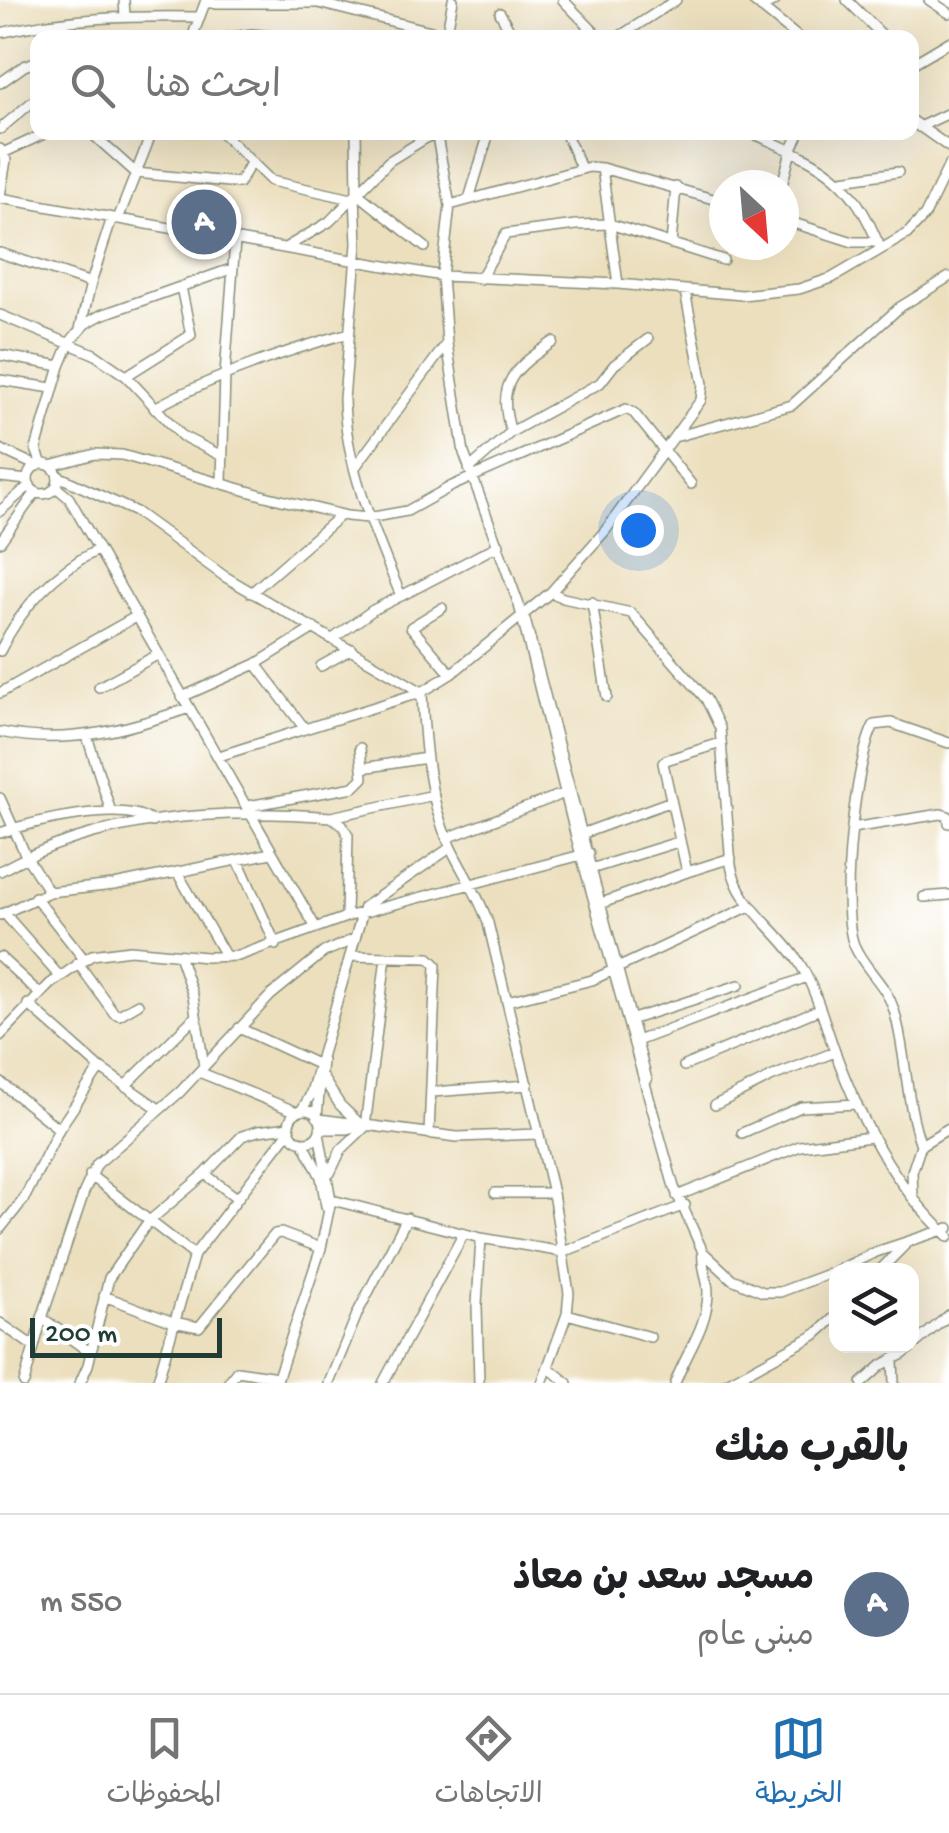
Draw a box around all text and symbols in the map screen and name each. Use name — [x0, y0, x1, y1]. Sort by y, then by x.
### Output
search box — [30, 30, 919, 140]
icon: search — [65, 58, 120, 113]
text: ابحث هنا — [145, 67, 281, 111]
north arrow — [709, 170, 799, 260]
pin: A — [172, 184, 236, 260]
your location — [613, 505, 664, 556]
map controls — [829, 1263, 919, 1353]
button: layers — [829, 1263, 919, 1353]
scale bar — [30, 1313, 222, 1358]
text: 200 m — [45, 1319, 117, 1352]
text: بالقرب منك — [715, 1428, 909, 1477]
text: مسجد سعد بن معاذ — [513, 1559, 814, 1603]
text: 550 m — [40, 1585, 122, 1623]
text: A — [867, 1585, 886, 1623]
text: مبنى عام — [697, 1619, 814, 1657]
tab: المحفوظات — [106, 1711, 222, 1817]
tab: الاتجاهات — [434, 1711, 543, 1817]
tab: الخريطة — [755, 1711, 843, 1817]

